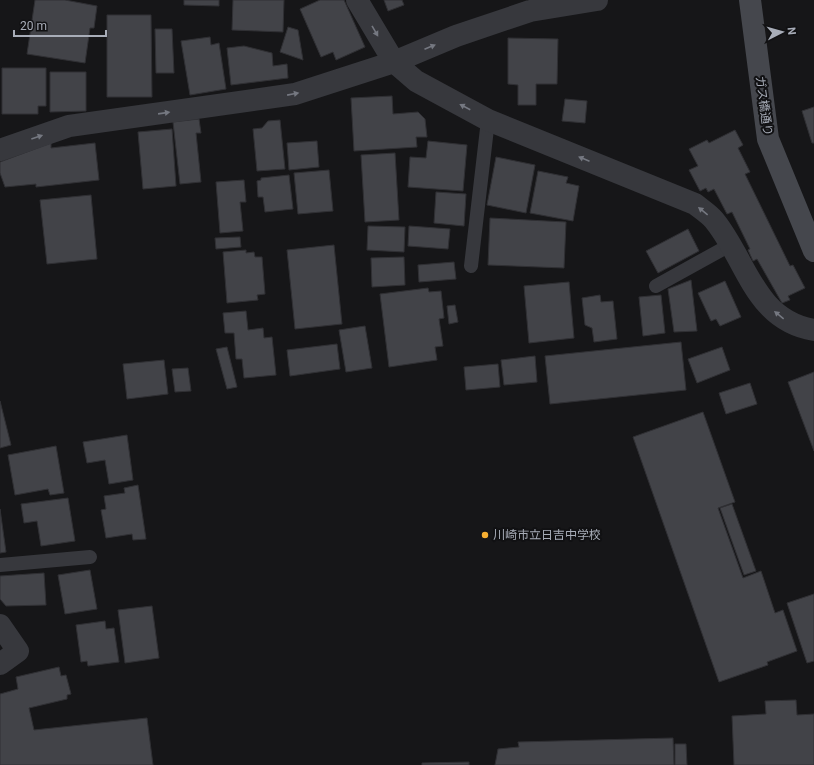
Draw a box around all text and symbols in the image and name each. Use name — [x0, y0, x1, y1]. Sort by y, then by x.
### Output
scale bar — [14, 12, 106, 38]
north arrow — [762, 12, 802, 52]
text: 20 m — [20, 19, 47, 33]
one-way arrow — [372, 25, 379, 37]
text: N — [785, 26, 798, 36]
one-way arrow — [424, 44, 435, 50]
street label: ガス橋通り — [753, 75, 775, 137]
one-way arrow — [287, 91, 299, 97]
one-way arrow — [459, 104, 471, 111]
one-way arrow — [158, 110, 170, 116]
one-way arrow — [31, 134, 43, 140]
one-way arrow — [578, 156, 590, 162]
one-way arrow — [698, 206, 709, 215]
one-way arrow — [773, 311, 784, 319]
place label: 川崎市立日吉中学校 — [493, 528, 601, 542]
marker: 川崎市立日吉中学校 — [480, 530, 490, 540]

